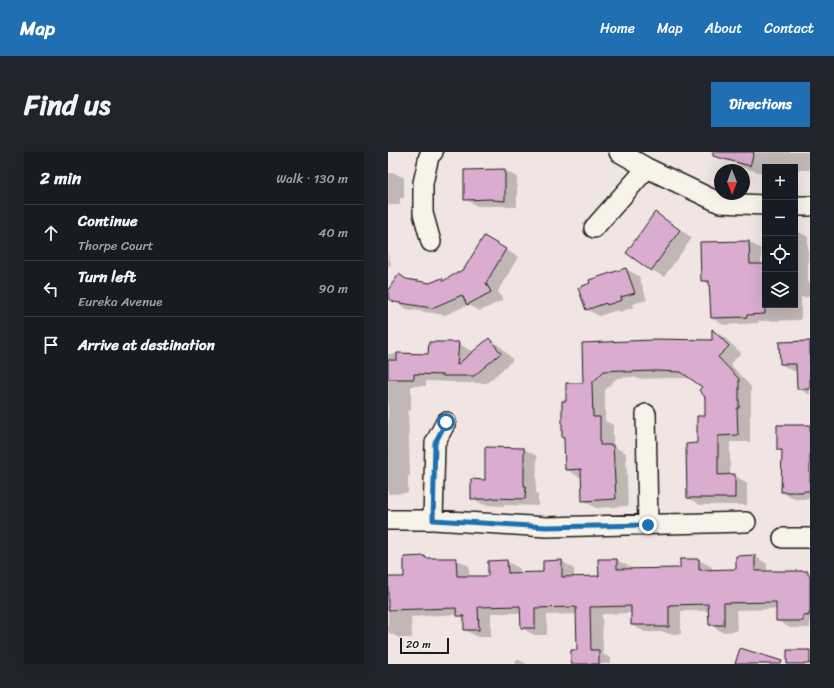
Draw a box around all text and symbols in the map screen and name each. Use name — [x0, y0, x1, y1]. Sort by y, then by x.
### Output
text: Map — [20, 12, 55, 45]
text: Home — [600, 16, 635, 41]
text: Map — [657, 16, 683, 41]
text: About — [705, 16, 742, 41]
text: Contact — [764, 16, 814, 41]
text: Find us — [24, 80, 111, 129]
button: Directions — [711, 82, 810, 127]
text: 2 min — [40, 163, 81, 193]
north arrow — [714, 164, 750, 200]
map controls — [762, 164, 798, 308]
button: + — [762, 164, 798, 200]
text: Walk · 130 m — [276, 167, 348, 190]
button: − — [762, 200, 798, 236]
text: Continue — [78, 208, 138, 234]
text: 40 m — [318, 221, 348, 244]
icon: ahead — [40, 222, 62, 244]
text: Thorpe Court — [78, 234, 153, 257]
button: locate — [762, 236, 798, 272]
text: Turn left — [78, 264, 136, 290]
button: layers — [762, 272, 798, 308]
text: 90 m — [318, 277, 348, 300]
icon: left — [40, 278, 62, 300]
text: Eureka Avenue — [78, 290, 163, 313]
text: Arrive at destination — [78, 332, 215, 358]
icon: arrive — [40, 334, 62, 356]
route start — [437, 413, 455, 431]
route end — [639, 516, 657, 534]
text: 20 m — [406, 635, 431, 654]
scale bar — [400, 636, 449, 655]

